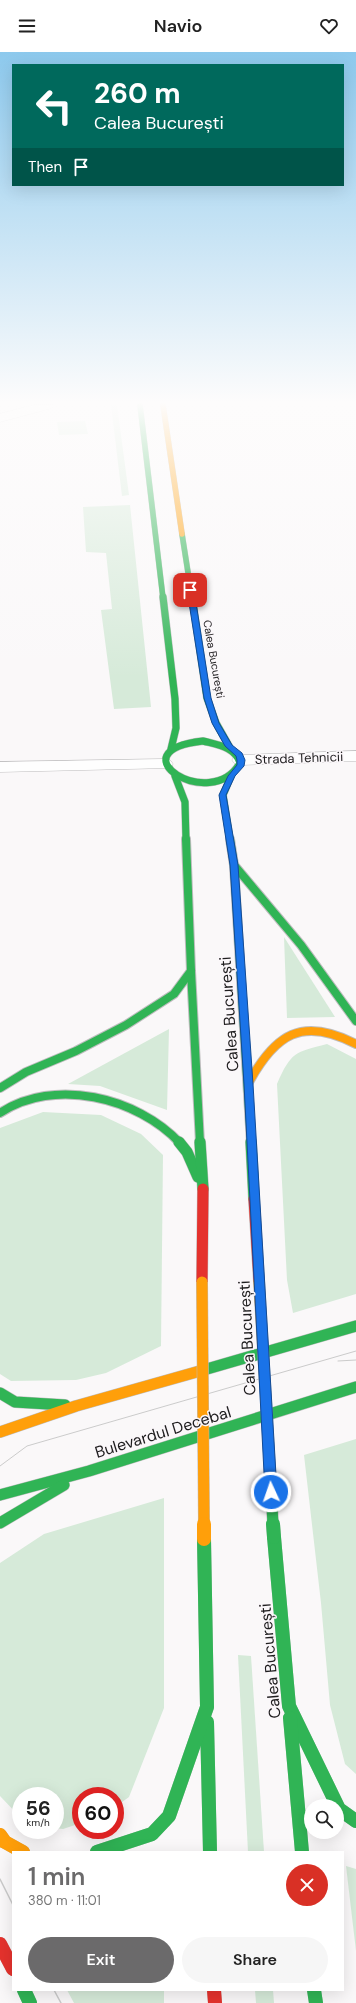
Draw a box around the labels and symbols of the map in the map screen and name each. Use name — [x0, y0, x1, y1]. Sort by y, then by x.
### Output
pin — [173, 573, 207, 607]
street label: Calea București — [200, 619, 228, 699]
street label: Strada Tehnicii — [255, 748, 343, 768]
street label: Calea București — [214, 956, 244, 1072]
street label: Calea București — [233, 1280, 261, 1396]
street label: Bulevardul Decebal — [92, 1401, 234, 1463]
position arrow — [250, 1471, 292, 1513]
street label: Calea București — [255, 1603, 285, 1719]
speed limit sign: 60 — [72, 1787, 124, 1839]

